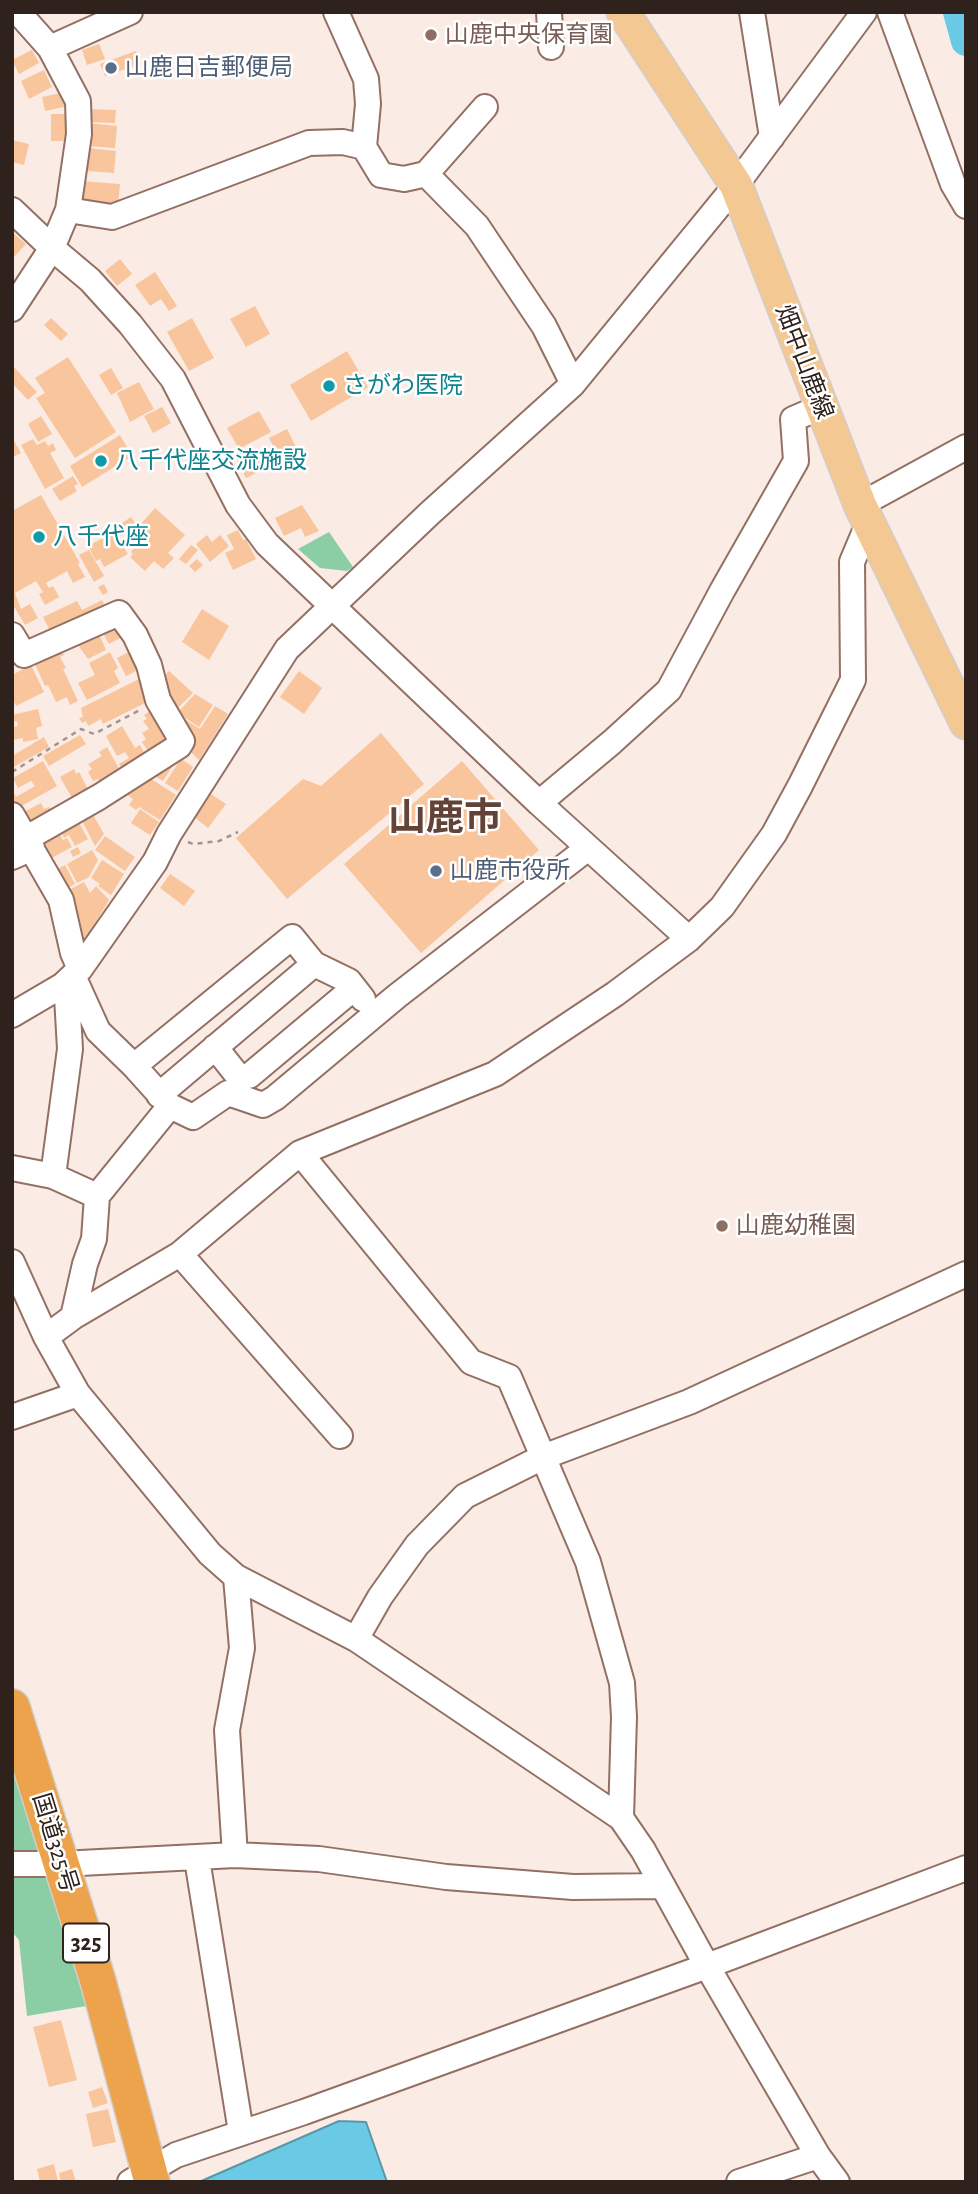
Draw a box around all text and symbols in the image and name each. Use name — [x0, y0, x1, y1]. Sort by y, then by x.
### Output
place label: 山鹿中央保育園 — [445, 21, 613, 49]
marker: 山鹿中央保育園 — [423, 27, 439, 43]
place label: 山鹿日吉郵便局 — [125, 54, 293, 82]
marker: 山鹿日吉郵便局 — [103, 60, 119, 76]
street label: 畑中山鹿線 — [769, 301, 839, 423]
place label: さがわ医院 — [343, 372, 463, 400]
marker: さがわ医院 — [321, 378, 337, 394]
place label: 八千代座交流施設 — [115, 447, 307, 475]
marker: 八千代座交流施設 — [93, 453, 109, 469]
place label: 八千代座 — [53, 523, 149, 551]
marker: 八千代座 — [31, 529, 47, 545]
district label: 山鹿市 — [388, 796, 502, 842]
place label: 山鹿市役所 — [450, 857, 570, 885]
marker: 山鹿市役所 — [428, 863, 444, 879]
place label: 山鹿幼稚園 — [736, 1212, 856, 1240]
marker: 山鹿幼稚園 — [714, 1218, 730, 1234]
street label: 国道325号 — [26, 1790, 84, 1896]
road number: 325 — [63, 1924, 109, 1962]

